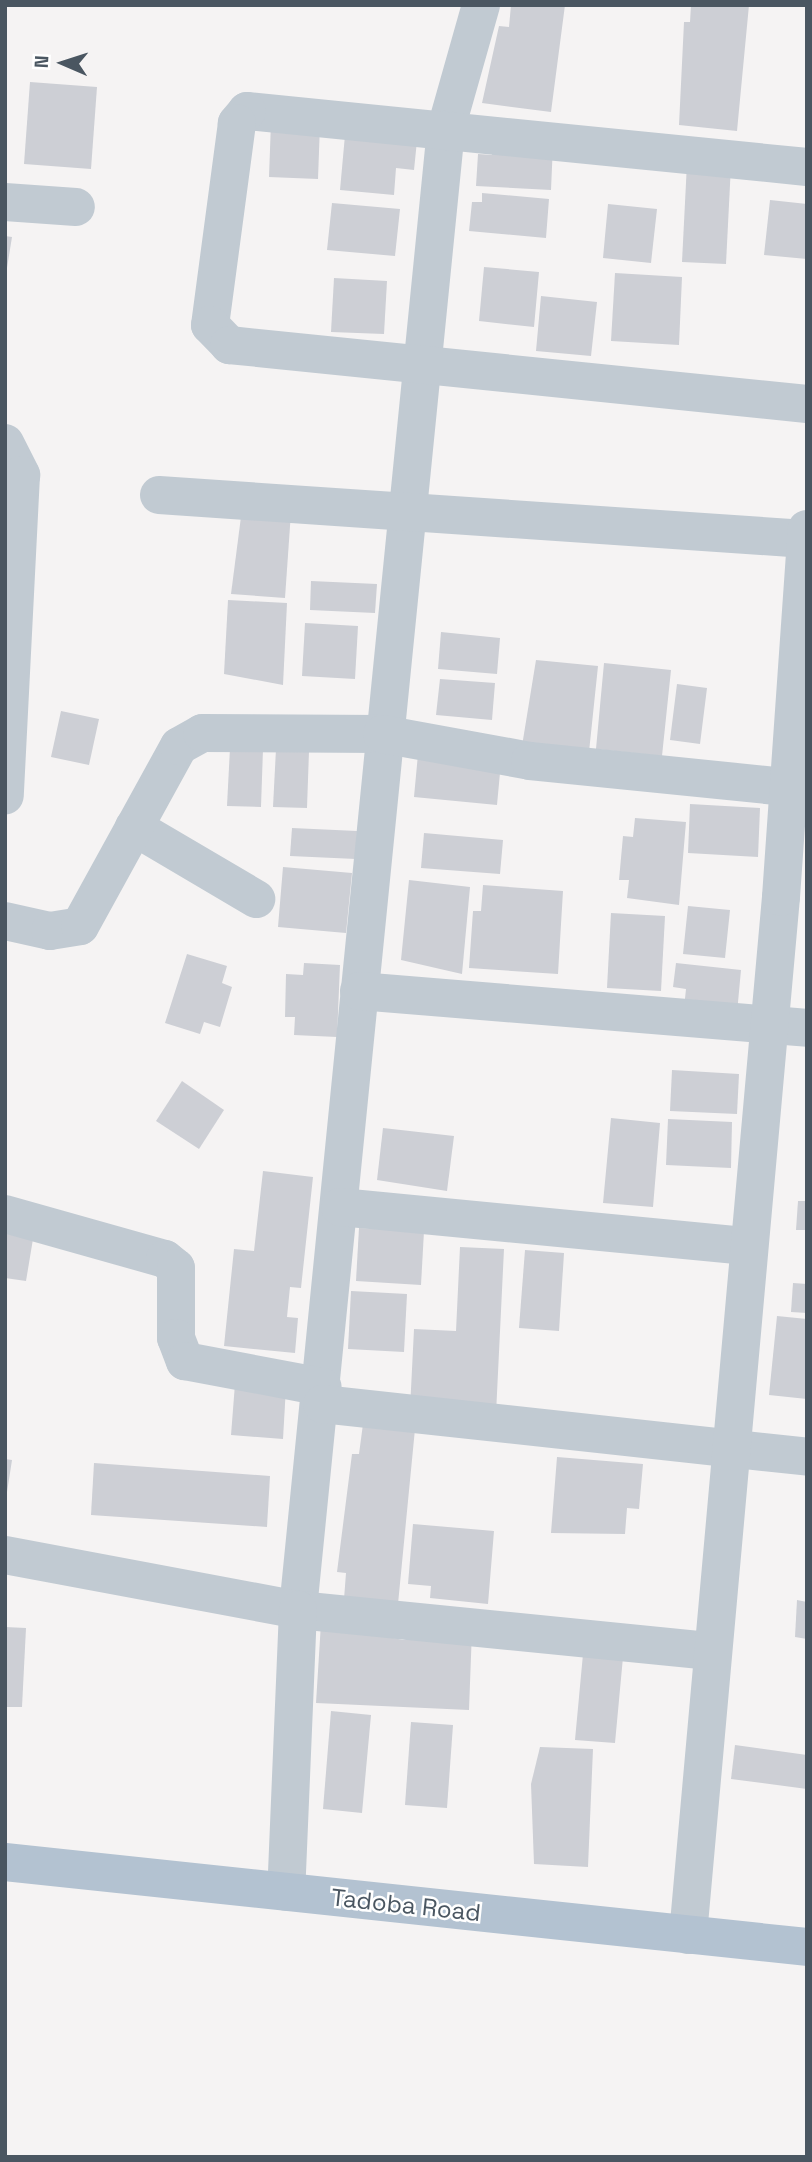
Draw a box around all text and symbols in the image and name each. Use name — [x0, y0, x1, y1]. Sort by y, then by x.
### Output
north arrow — [28, 28, 98, 98]
text: N — [29, 55, 54, 69]
street label: Tadoba Road — [330, 1883, 482, 1927]

